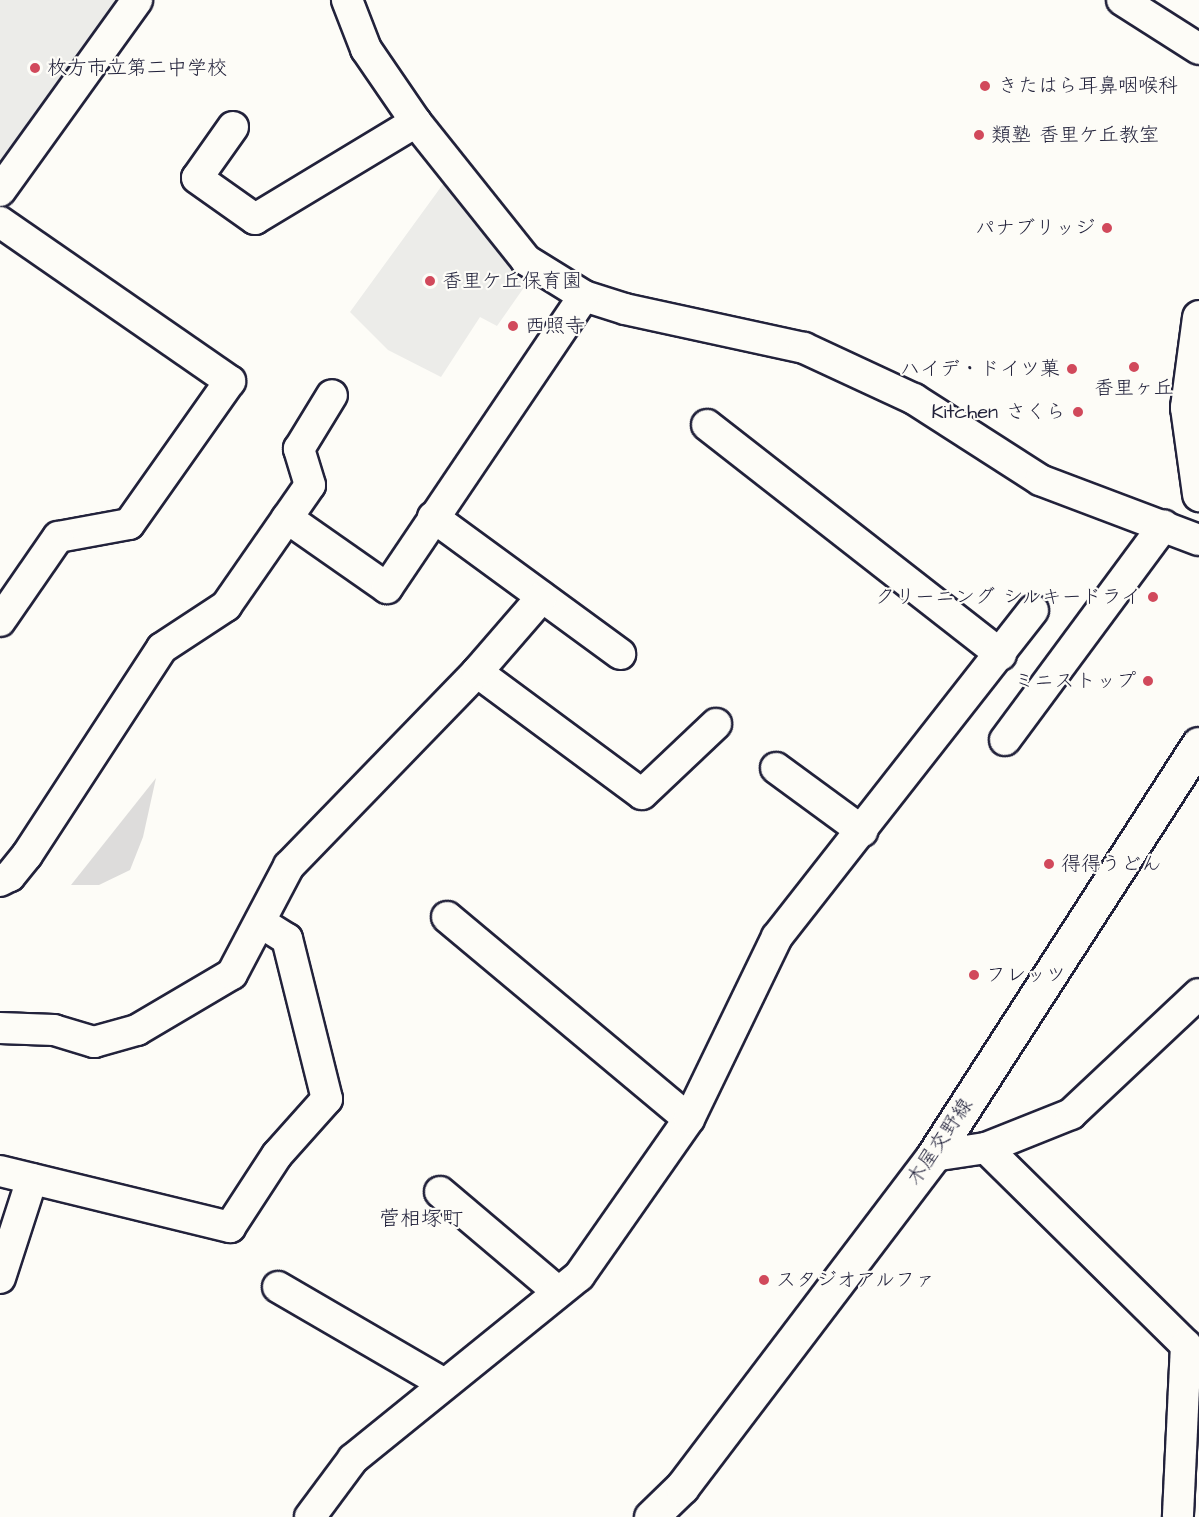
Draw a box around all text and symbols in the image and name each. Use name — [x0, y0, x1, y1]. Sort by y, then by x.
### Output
place label: 枚方市立第二中学校 — [47, 56, 227, 80]
marker: 枚方市立第二中学校 — [28, 61, 42, 75]
place label: きたはら耳鼻咽喉科 — [998, 74, 1178, 98]
marker: きたはら耳鼻咽喉科 — [976, 77, 994, 95]
place label: 類塾 香里ケ丘教室 — [991, 123, 1159, 147]
marker: 類塾 香里ケ丘教室 — [972, 128, 986, 142]
place label: パナブリッジ — [975, 216, 1095, 240]
marker: パナブリッジ — [1100, 221, 1114, 235]
place label: 香里ケ丘保育園 — [442, 269, 582, 293]
marker: 香里ケ丘保育園 — [423, 274, 437, 288]
place label: 西照寺 — [525, 314, 585, 338]
marker: 西照寺 — [506, 319, 520, 333]
place label: ハイデ・ドイツ菓 — [900, 357, 1060, 381]
marker: 香里ヶ丘 — [1127, 360, 1141, 374]
marker: ハイデ・ドイツ菓 — [1065, 362, 1079, 376]
place label: 香里ヶ丘 — [1094, 376, 1174, 400]
place label: Kitchen さくら — [931, 400, 1066, 424]
marker: Kitchen さくら — [1071, 405, 1085, 419]
place label: クリーニング シルキードライ — [873, 585, 1141, 609]
marker: クリーニング シルキードライ — [1146, 590, 1160, 604]
place label: ミニストップ — [1016, 669, 1136, 693]
marker: ミニストップ — [1141, 674, 1155, 688]
place label: 得得うどん — [1061, 852, 1161, 876]
marker: 得得うどん — [1042, 857, 1056, 871]
place label: フレッツ — [986, 963, 1066, 987]
marker: フレッツ — [967, 968, 981, 982]
street label: 木屋交野線 — [902, 1094, 978, 1190]
district label: 菅相塚町 — [379, 1206, 463, 1232]
place label: スタジオアルファ — [776, 1268, 936, 1292]
marker: スタジオアルファ — [757, 1273, 771, 1287]

